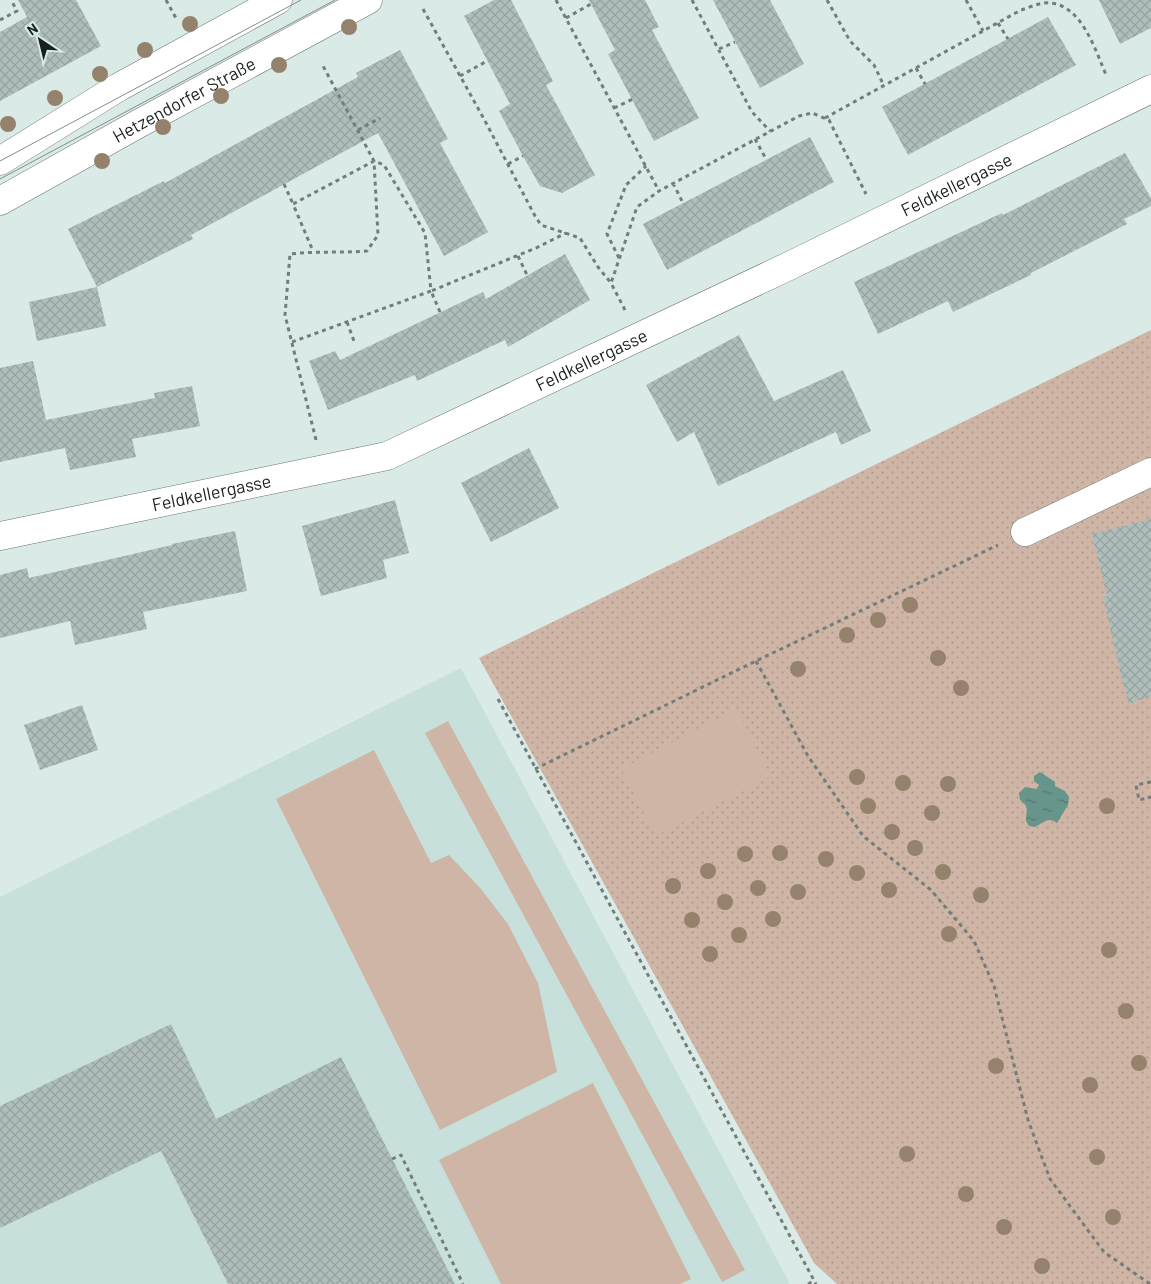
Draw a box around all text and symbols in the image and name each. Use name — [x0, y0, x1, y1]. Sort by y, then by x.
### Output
north arrow — [15, 15, 65, 65]
text: N — [24, 19, 41, 39]
street label: Hetzendorfer Straße — [108, 52, 259, 147]
street label: Feldkellergasse — [897, 148, 1016, 221]
street label: Feldkellergasse — [532, 324, 651, 395]
street label: Feldkellergasse — [150, 469, 273, 515]

